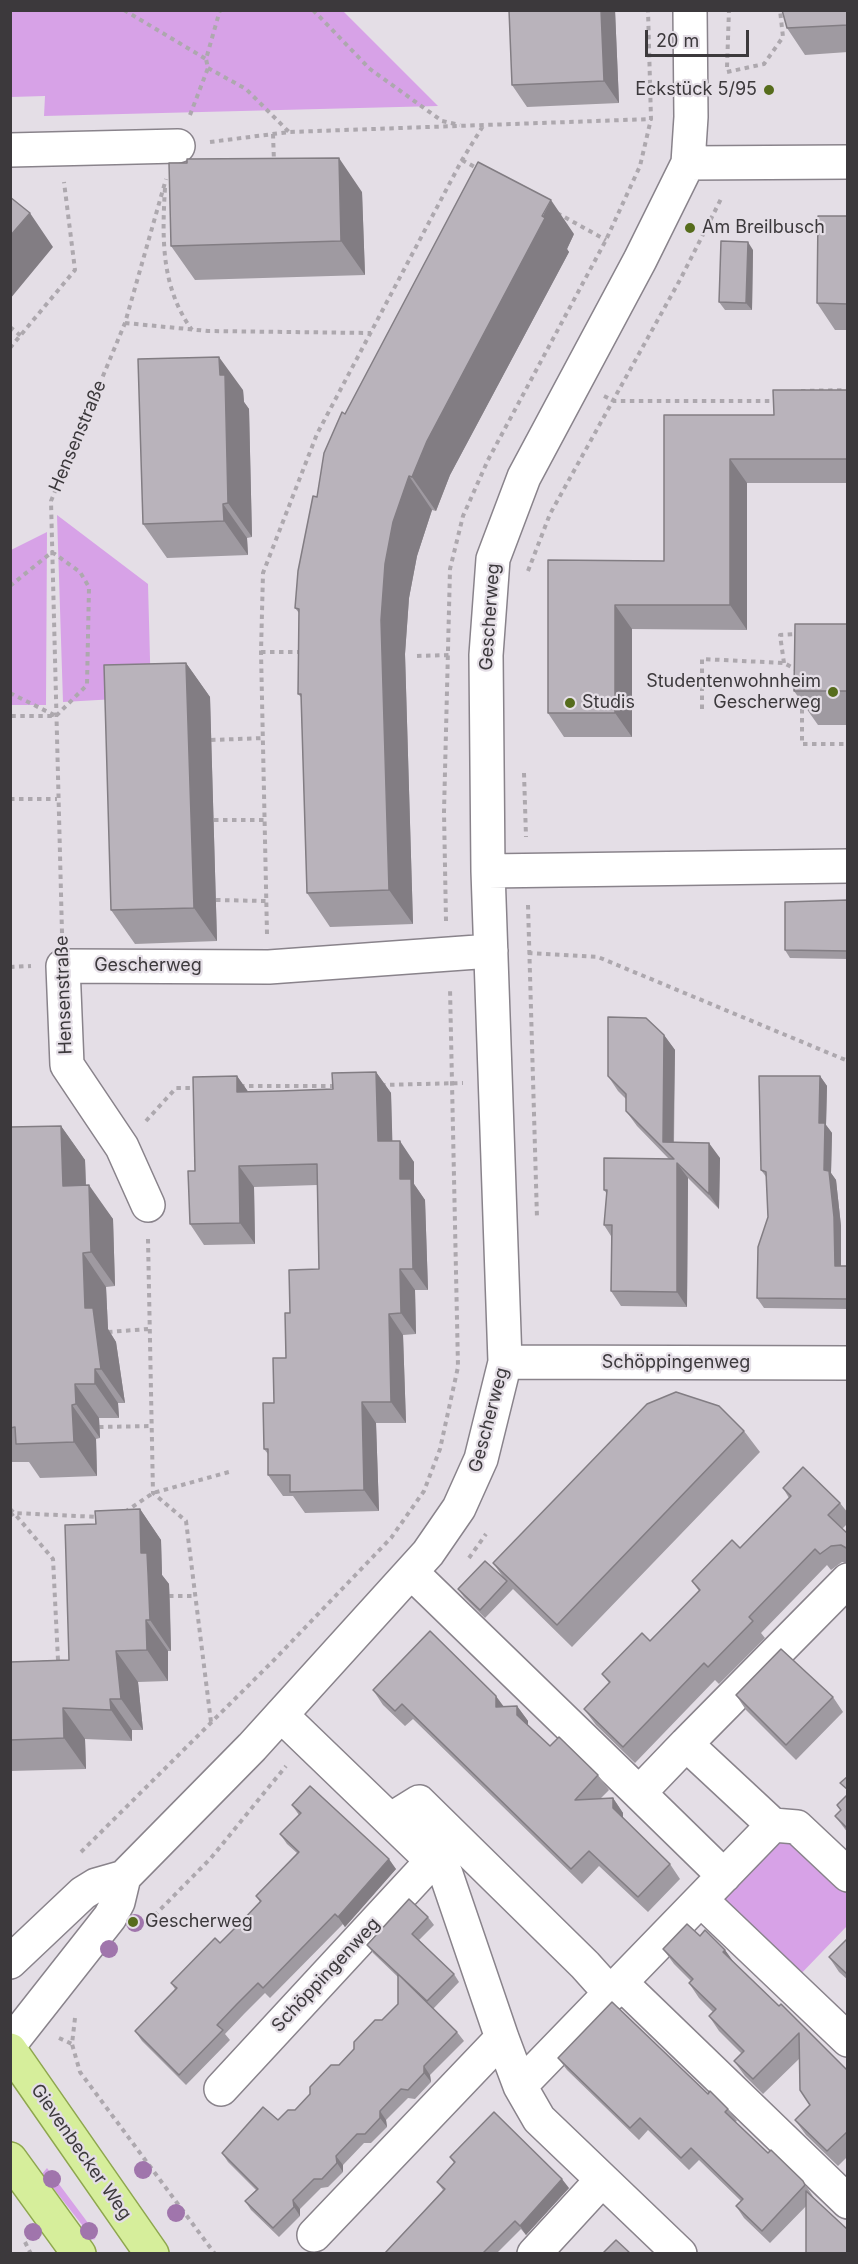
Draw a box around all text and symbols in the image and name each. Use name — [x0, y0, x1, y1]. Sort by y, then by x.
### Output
scale bar — [648, 18, 752, 56]
text: 20 m — [656, 30, 699, 51]
place label: Eckstück 5/95 — [635, 79, 757, 101]
marker: Eckstück 5/95 — [762, 83, 776, 97]
place label: Am Breilbusch — [702, 217, 825, 239]
marker: Am Breilbusch — [683, 221, 697, 235]
street label: Hensenstraße — [45, 377, 111, 495]
street label: Gescherweg — [475, 563, 505, 671]
place label: Studentenwohnheim Gescherweg — [646, 671, 821, 714]
marker: Studentenwohnheim Gescherweg — [826, 685, 840, 699]
place label: Studis — [582, 692, 635, 714]
marker: Studis — [563, 696, 577, 710]
street label: Hensenstraße — [51, 935, 77, 1055]
street label: Gescherweg — [94, 955, 202, 977]
street label: Schöppingenweg — [602, 1352, 750, 1374]
street label: Gescherweg — [465, 1365, 513, 1475]
place label: Gescherweg — [145, 1911, 253, 1933]
street label: Schöppingenweg — [267, 1913, 385, 2037]
marker: Gescherweg — [126, 1915, 140, 1929]
street label: Gievenbecker Weg — [26, 2080, 136, 2224]

